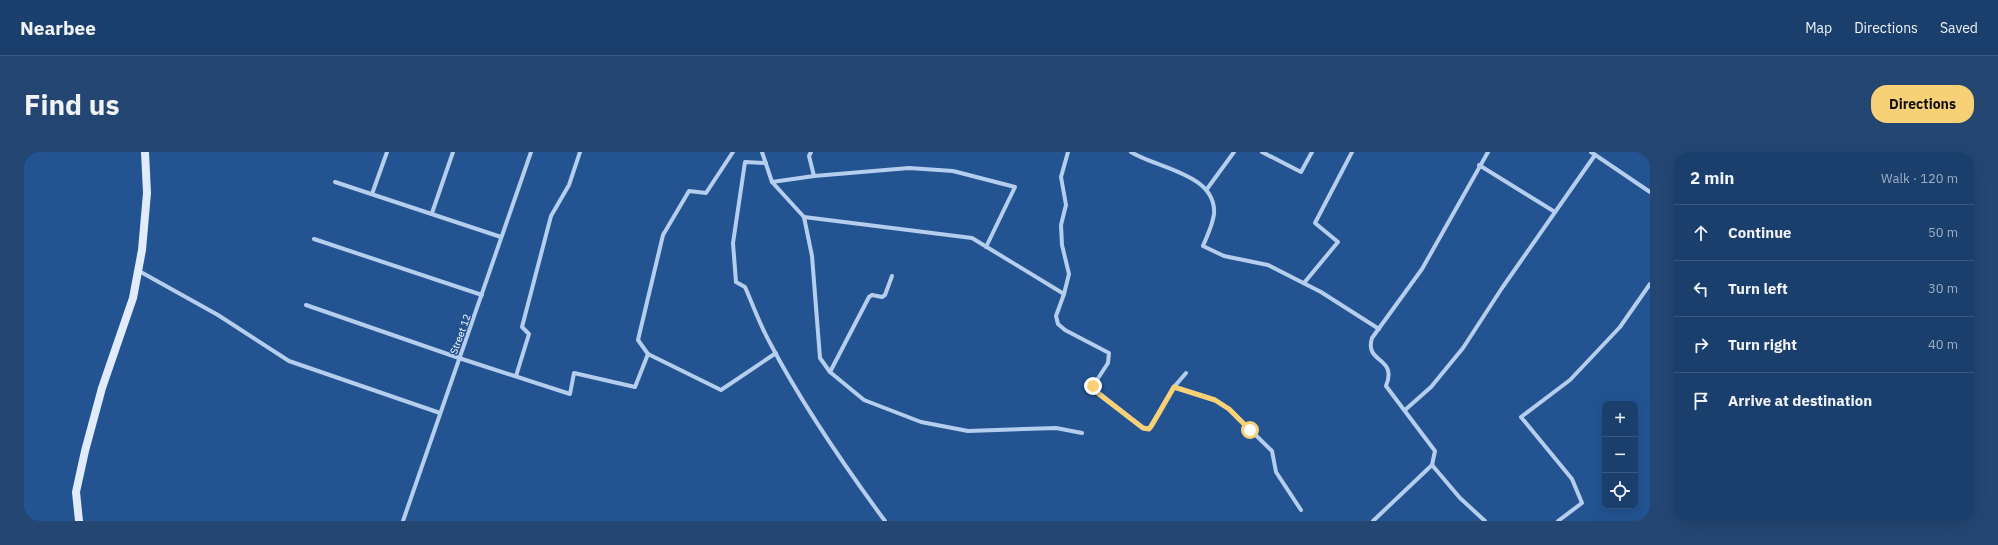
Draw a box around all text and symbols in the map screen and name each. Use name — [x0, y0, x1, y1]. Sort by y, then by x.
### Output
text: Nearbee — [20, 16, 96, 40]
text: Map — [1805, 19, 1832, 37]
text: Directions — [1854, 19, 1918, 37]
text: Saved — [1940, 19, 1978, 37]
button: Directions — [1871, 85, 1974, 123]
text: Find us — [24, 86, 120, 123]
text: 2 min — [1690, 167, 1734, 189]
text: Walk · 120 m — [1881, 170, 1958, 187]
icon: ahead — [1690, 222, 1712, 244]
text: Continue — [1728, 223, 1792, 242]
text: 50 m — [1928, 224, 1958, 241]
icon: left — [1690, 278, 1712, 300]
text: Turn left — [1728, 279, 1788, 298]
text: 30 m — [1928, 280, 1958, 297]
street label: Street 12 — [447, 312, 474, 356]
icon: right — [1690, 334, 1712, 356]
text: Turn right — [1728, 335, 1797, 354]
text: 40 m — [1928, 336, 1958, 353]
route end — [1084, 377, 1102, 395]
icon: arrive — [1690, 390, 1712, 412]
text: Arrive at destination — [1728, 391, 1872, 410]
map controls — [1602, 401, 1638, 509]
button: + — [1602, 401, 1638, 437]
route start — [1241, 421, 1259, 439]
button: − — [1602, 437, 1638, 473]
button: locate — [1602, 473, 1638, 509]

